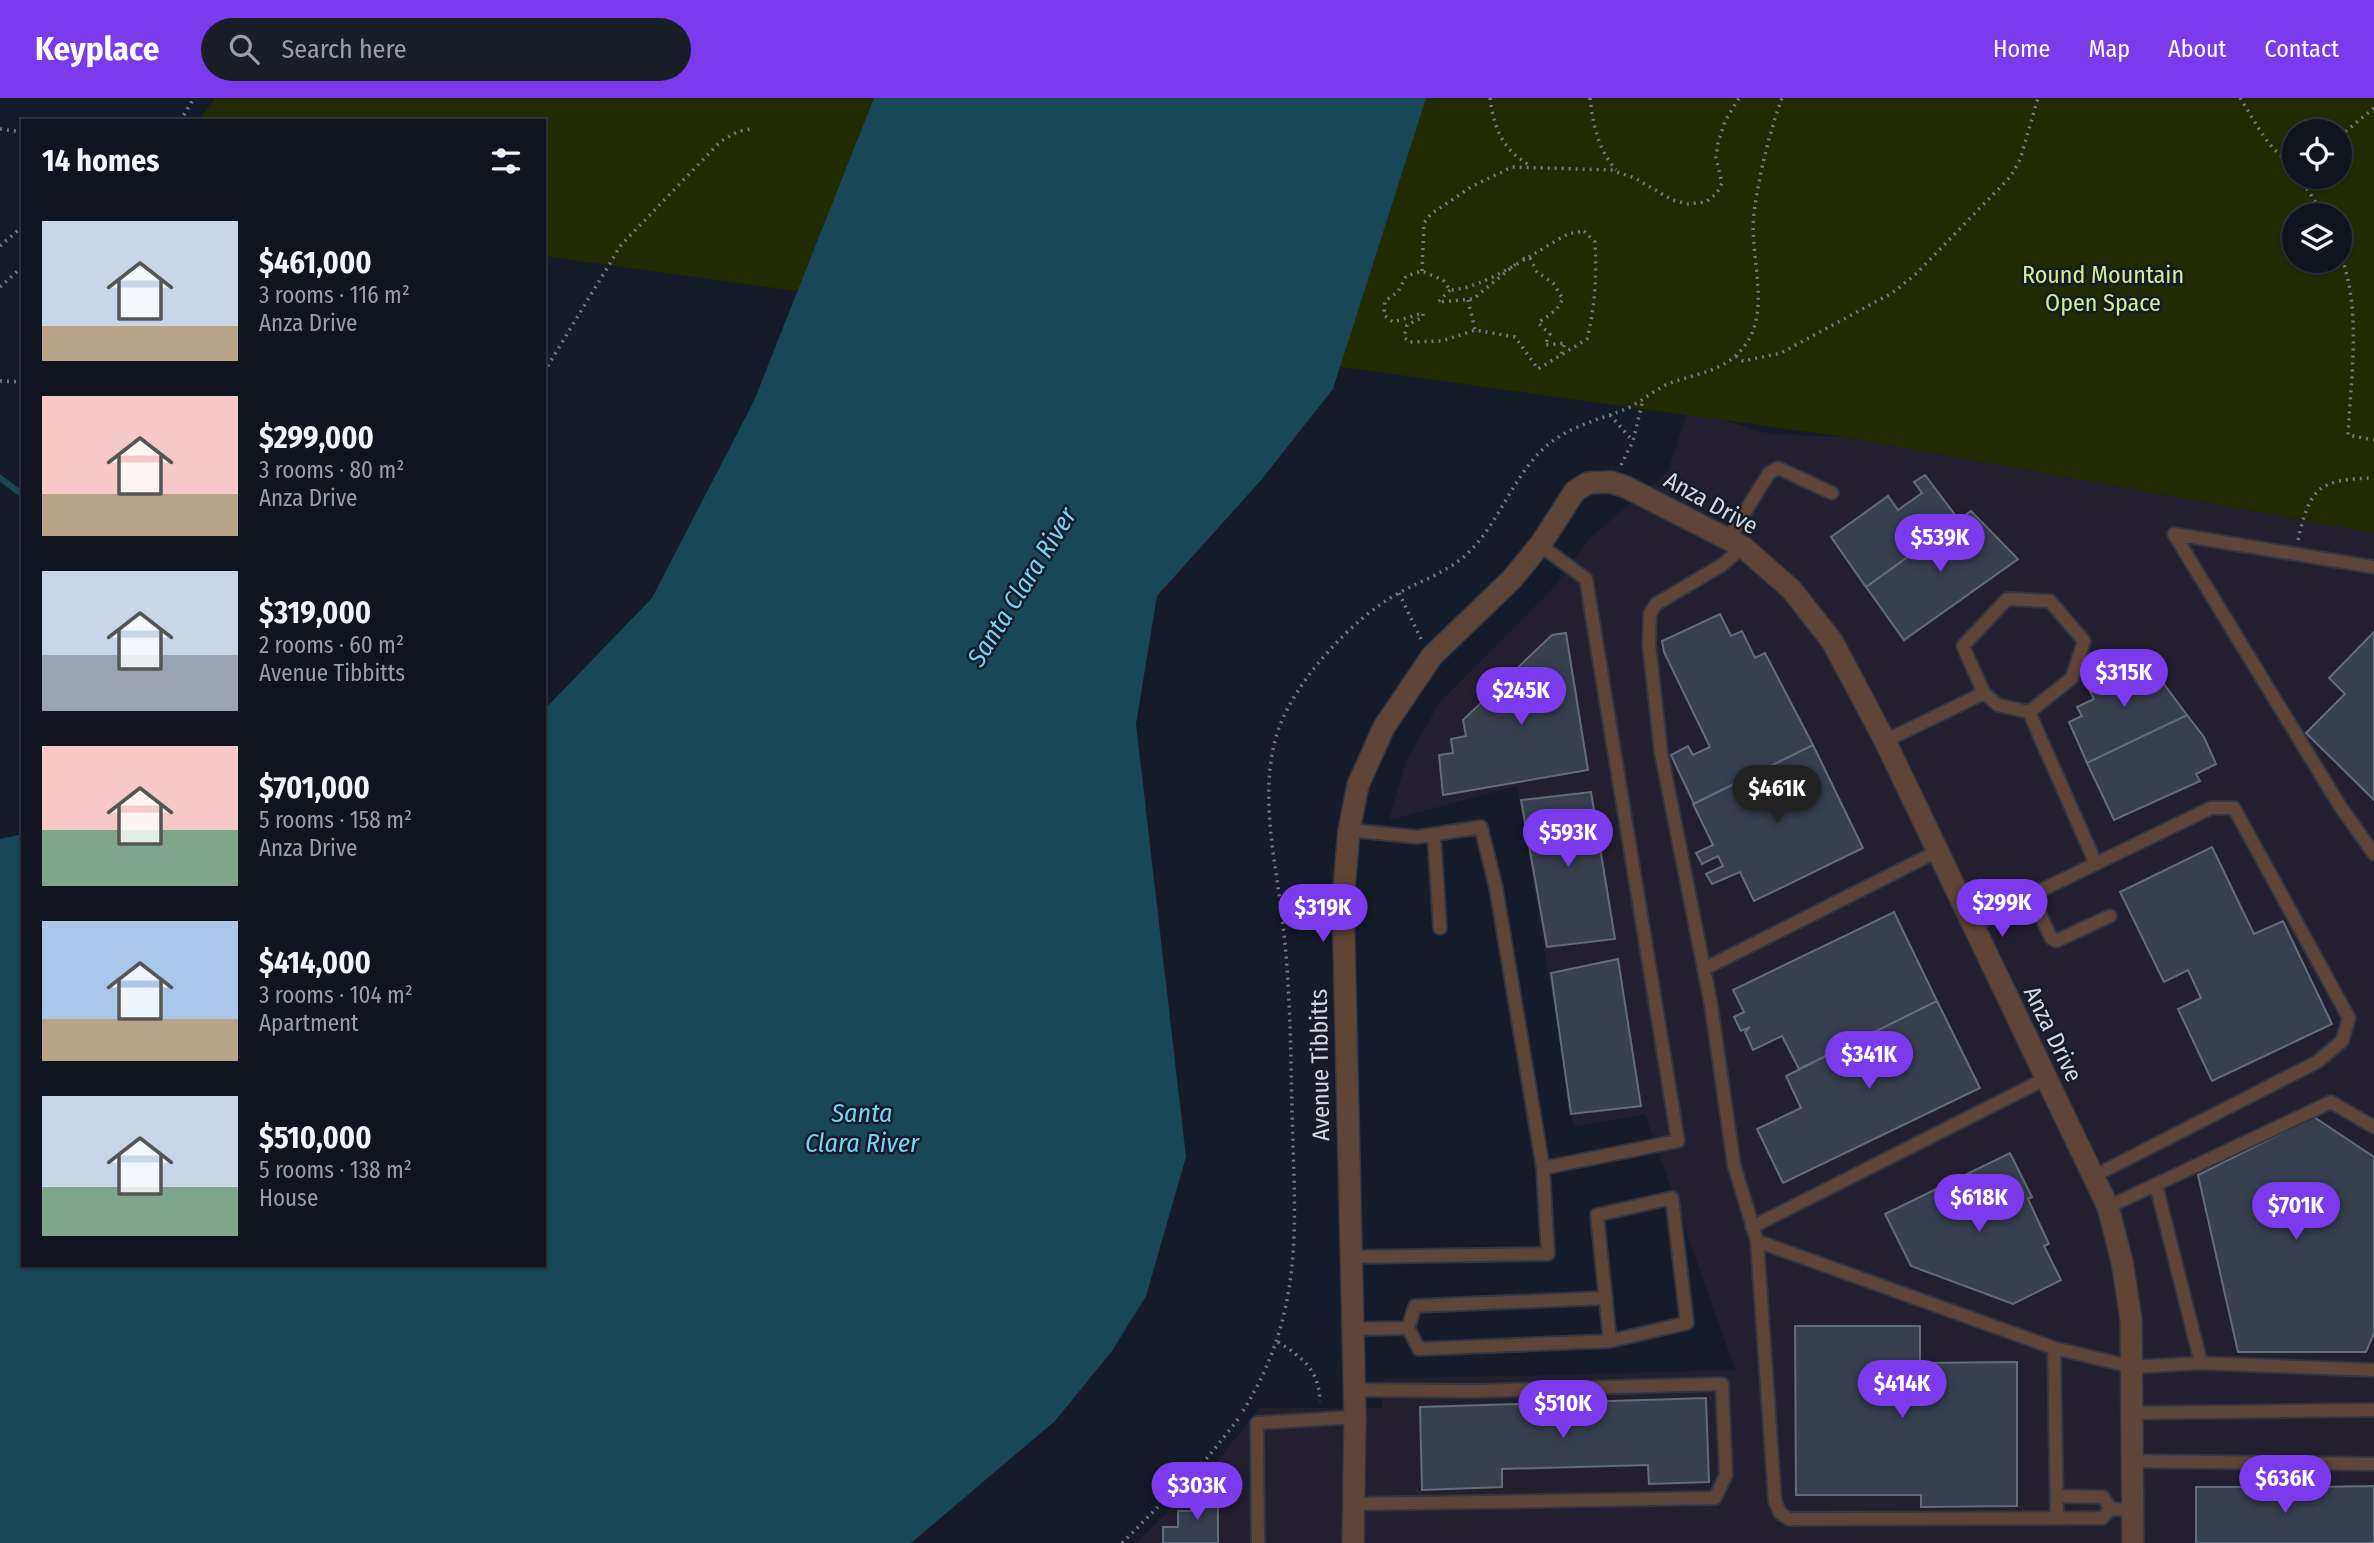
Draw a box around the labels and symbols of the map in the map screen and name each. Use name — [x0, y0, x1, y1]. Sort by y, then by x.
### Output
park label: Round Mountain Open Space — [2022, 261, 2184, 317]
street label: Anza Drive — [1659, 466, 1763, 540]
water label: Santa Clara River — [960, 501, 1084, 673]
pin: $539K — [1891, 514, 1989, 574]
pin: $315K — [2075, 650, 2173, 709]
pin: $245K — [1472, 668, 1570, 727]
pin: $461K — [1728, 766, 1826, 825]
pin: $593K — [1519, 810, 1617, 869]
pin: $299K — [1953, 880, 2051, 939]
pin: $319K — [1274, 884, 1372, 944]
street label: Anza Drive — [2018, 982, 2088, 1086]
street label: Avenue Tibbitts — [1305, 989, 1335, 1141]
pin: $341K — [1820, 1032, 1918, 1091]
water label: Santa Clara River — [805, 1098, 920, 1159]
pin: $618K — [1930, 1174, 2028, 1234]
pin: $701K — [2247, 1182, 2345, 1242]
pin: $414K — [1853, 1360, 1951, 1420]
pin: $510K — [1514, 1380, 1612, 1440]
pin: $636K — [2236, 1456, 2334, 1515]
pin: $303K — [1148, 1462, 1246, 1522]

